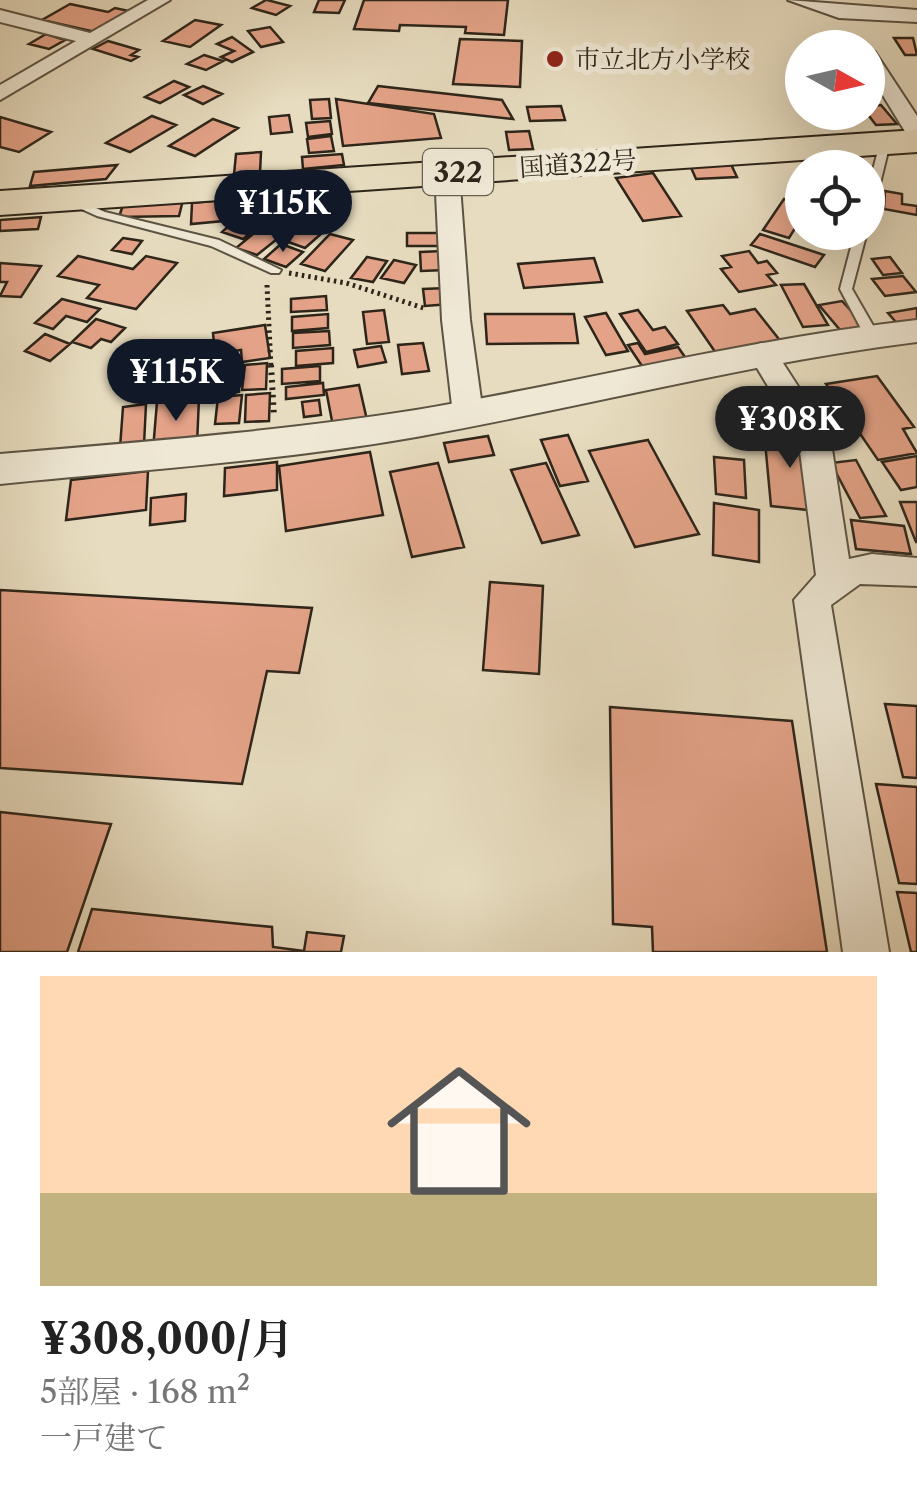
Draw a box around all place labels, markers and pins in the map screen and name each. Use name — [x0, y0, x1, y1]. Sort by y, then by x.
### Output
place label: 市立北方小学校 — [575, 44, 750, 75]
marker: 市立北方小学校 — [544, 48, 566, 70]
pin: ¥115K — [213, 170, 353, 255]
pin: ¥115K — [106, 339, 246, 424]
pin: ¥308K — [720, 386, 860, 471]

